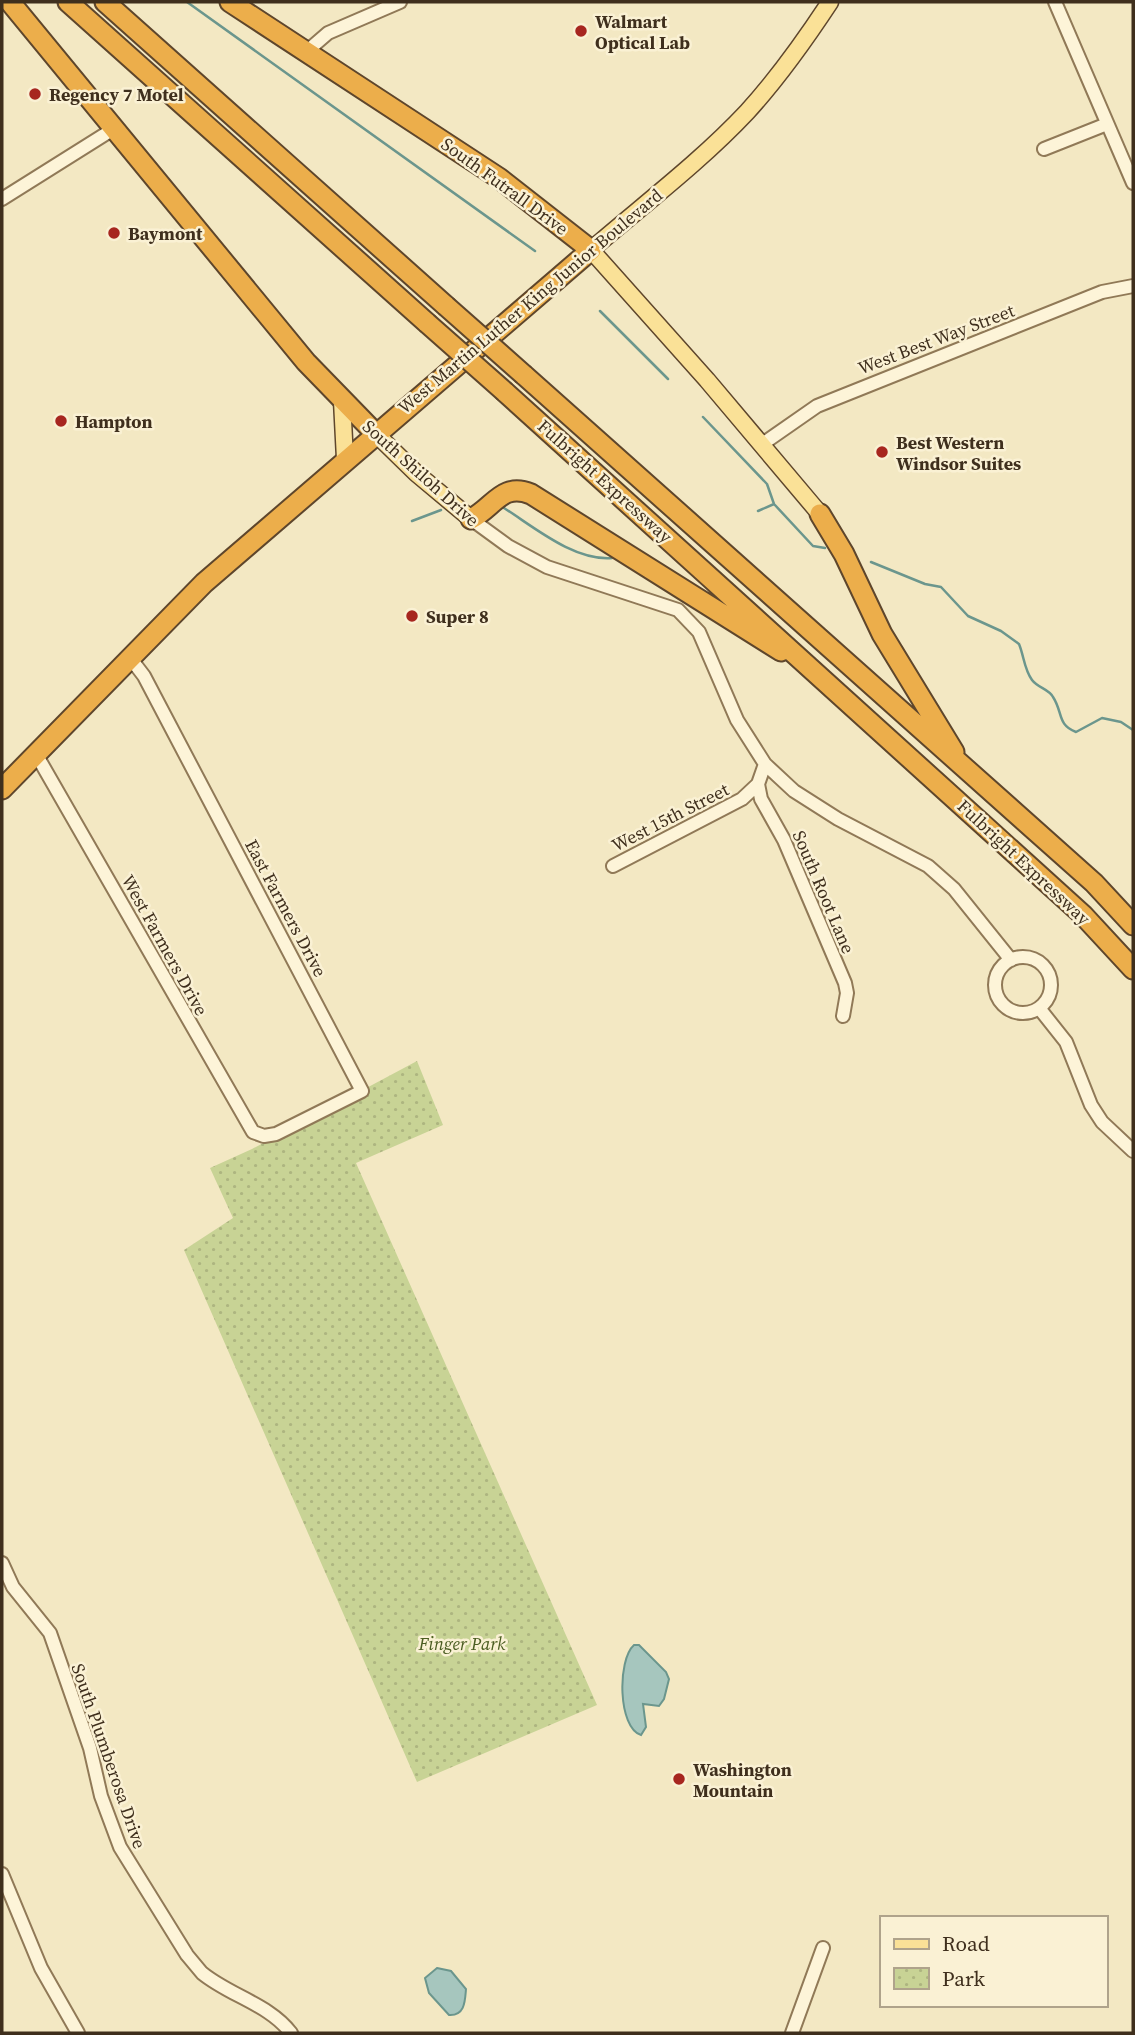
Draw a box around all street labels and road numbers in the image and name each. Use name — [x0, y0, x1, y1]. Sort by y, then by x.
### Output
street label: South Futrall Drive — [436, 131, 574, 241]
street label: West Martin Luther King Junior Boulevard — [392, 183, 668, 419]
street label: West Best Way Street — [854, 298, 1018, 380]
street label: South Shiloh Drive — [357, 414, 485, 532]
street label: Fulbright Expressway — [532, 414, 678, 549]
street label: West 15th Street — [607, 777, 733, 857]
street label: Fulbright Expressway — [952, 794, 1097, 931]
street label: South Root Lane — [787, 827, 861, 957]
street label: East Farmers Drive — [239, 835, 333, 981]
street label: West Farmers Drive — [116, 870, 214, 1020]
street label: South Plumberosa Drive — [66, 1660, 152, 1852]

